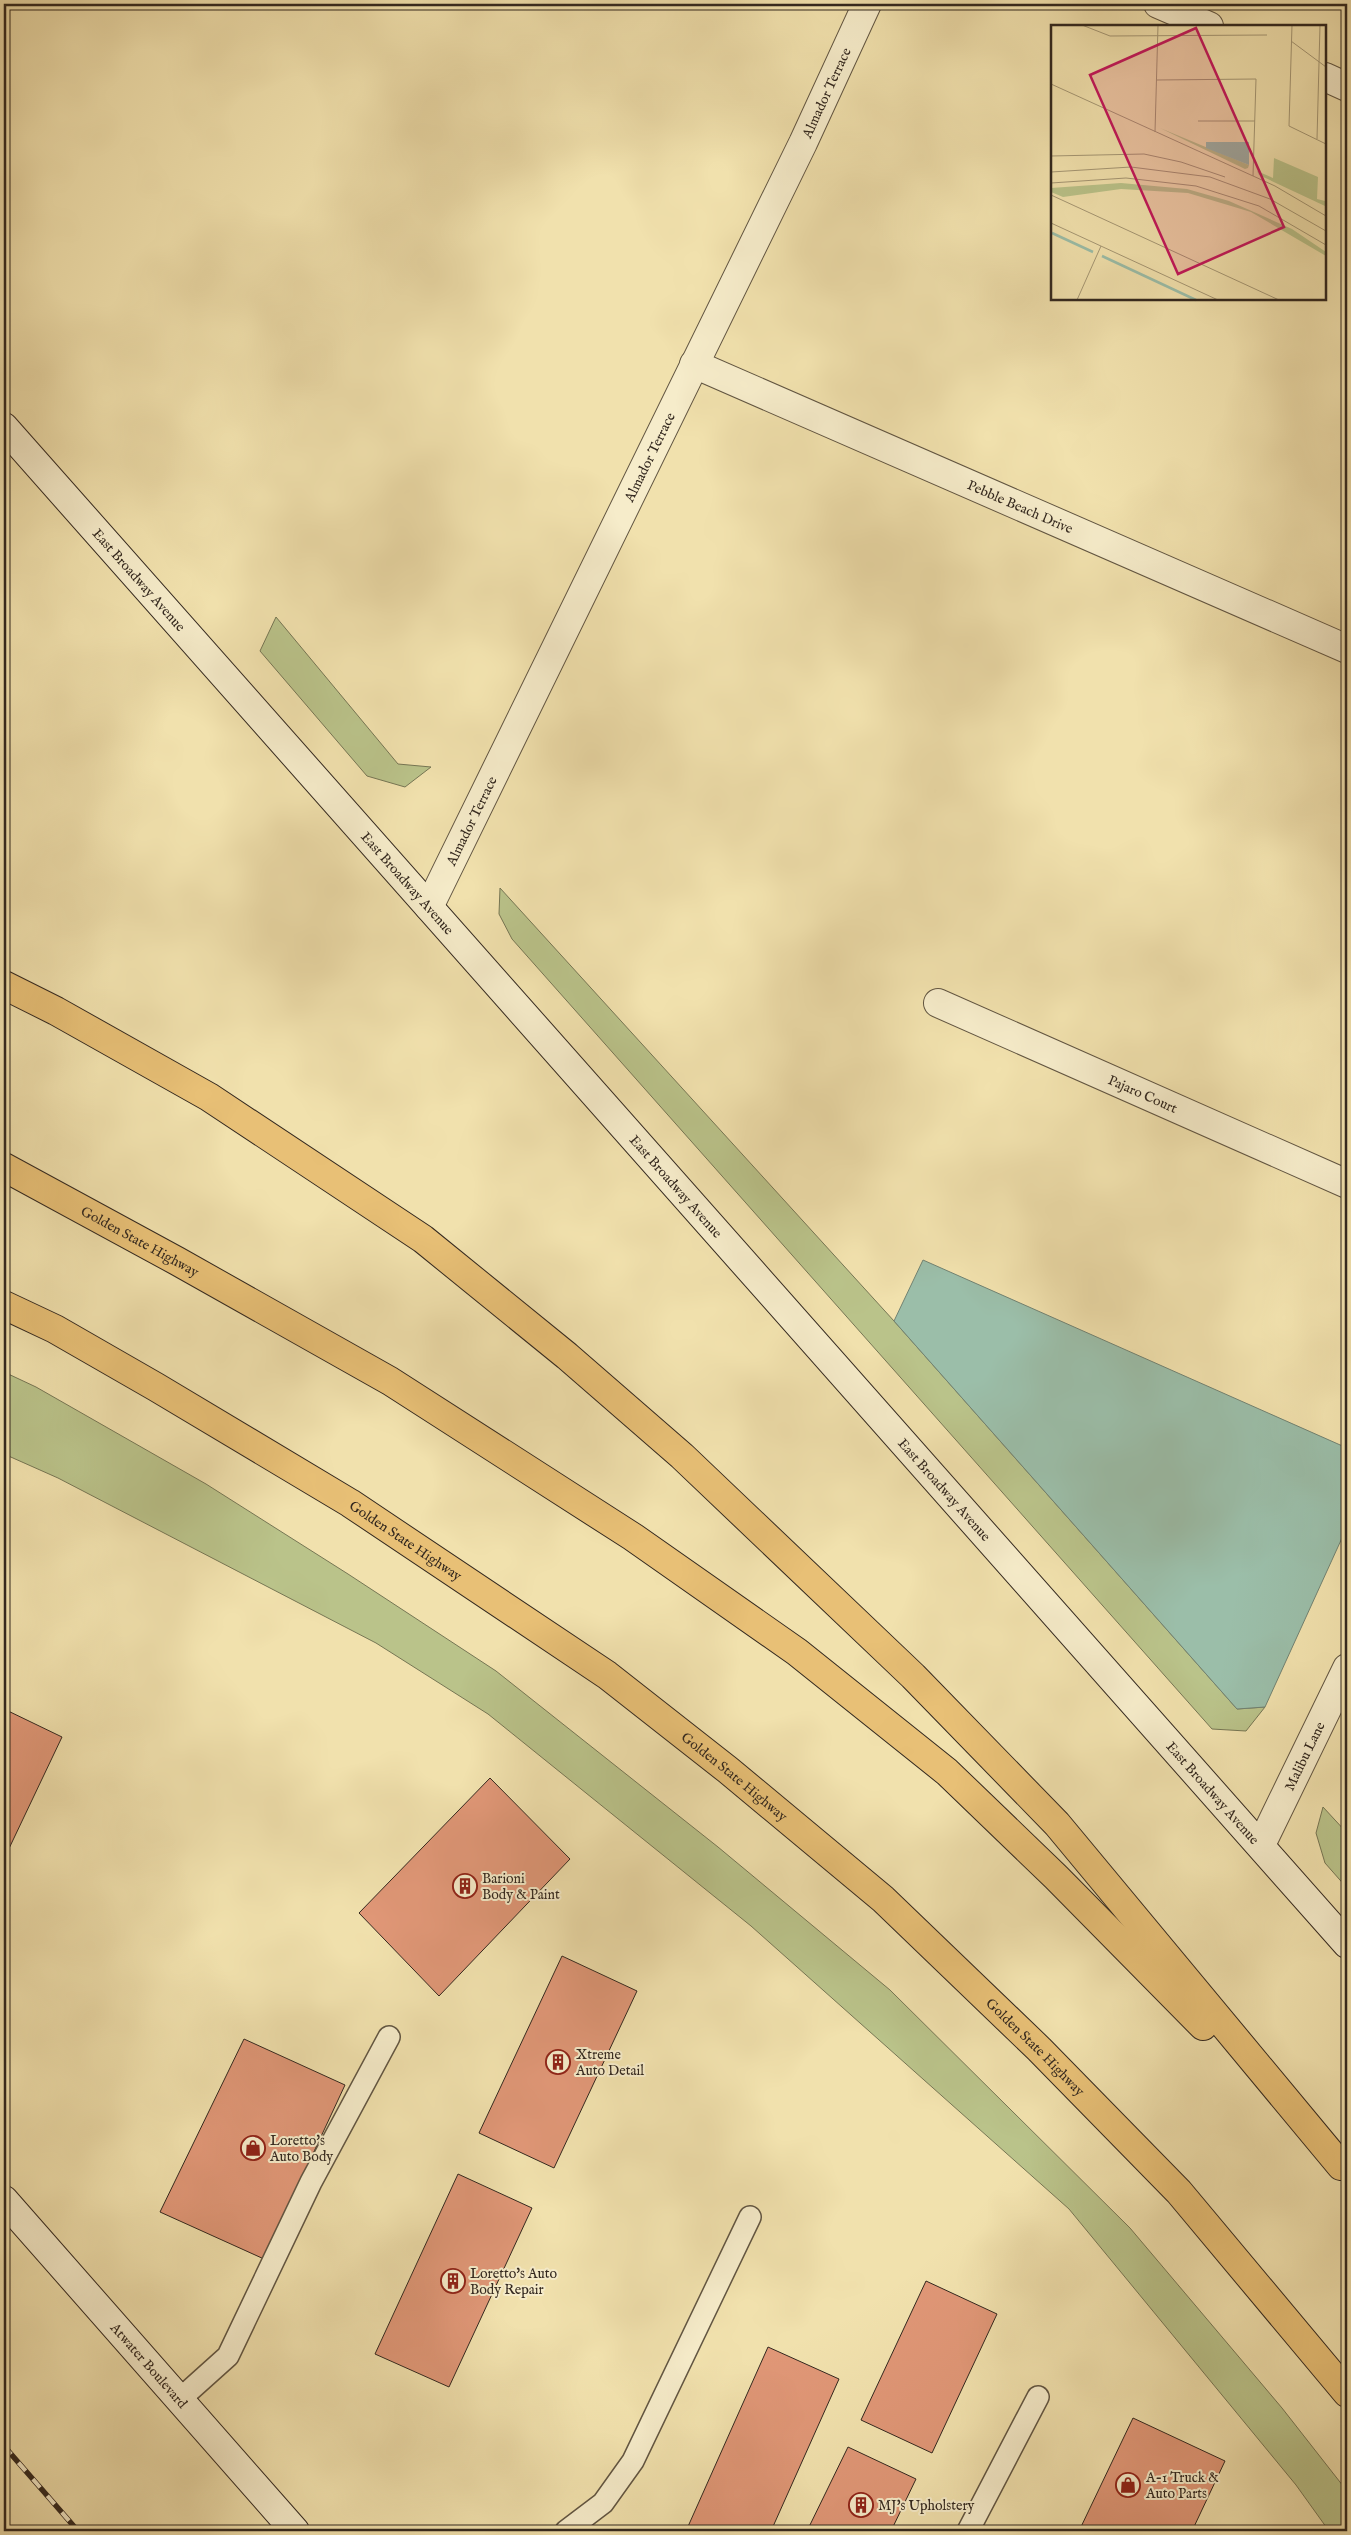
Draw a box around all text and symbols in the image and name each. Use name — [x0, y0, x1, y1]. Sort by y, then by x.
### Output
inset map — [1051, 25, 1326, 300]
street label: Almador Terrace — [798, 45, 856, 142]
street label: Almador Terrace — [620, 409, 680, 506]
street label: Pebble Beach Drive — [964, 476, 1076, 538]
street label: East Broadway Avenue — [88, 525, 189, 636]
street label: Almador Terrace — [442, 773, 502, 870]
street label: East Broadway Avenue — [357, 828, 458, 939]
street label: Pajaro Court — [1105, 1071, 1180, 1118]
street label: East Broadway Avenue — [625, 1132, 726, 1243]
street label: Golden State Highway — [77, 1202, 202, 1282]
street label: East Broadway Avenue — [893, 1435, 995, 1546]
street label: Golden State Highway — [345, 1497, 465, 1585]
street label: Malibu Lane — [1281, 1718, 1330, 1794]
street label: Golden State Highway — [677, 1729, 791, 1826]
street label: East Broadway Avenue — [1162, 1738, 1263, 1849]
place label: Barioni Body & Paint — [482, 1870, 560, 1904]
building icon: Barioni Body & Paint — [452, 1873, 478, 1899]
street label: Golden State Highway — [982, 1995, 1088, 2100]
place label: Xtreme Auto Detail — [575, 2046, 644, 2080]
building icon: Xtreme Auto Detail — [545, 2049, 571, 2075]
place label: Loretto's Auto Body — [269, 2132, 333, 2166]
shop icon: Loretto's Auto Body — [240, 2135, 266, 2161]
place label: Loretto's Auto Body Repair — [470, 2265, 558, 2299]
building icon: Loretto's Auto Body Repair — [440, 2268, 466, 2294]
street label: Atwater Boulevard — [105, 2319, 191, 2413]
place label: A-1 Truck & Auto Parts — [1145, 2469, 1219, 2503]
shop icon: A-1 Truck & Auto Parts — [1115, 2472, 1141, 2498]
building icon: MJ's Upholstery — [848, 2492, 874, 2518]
place label: MJ's Upholstery — [878, 2497, 975, 2515]

